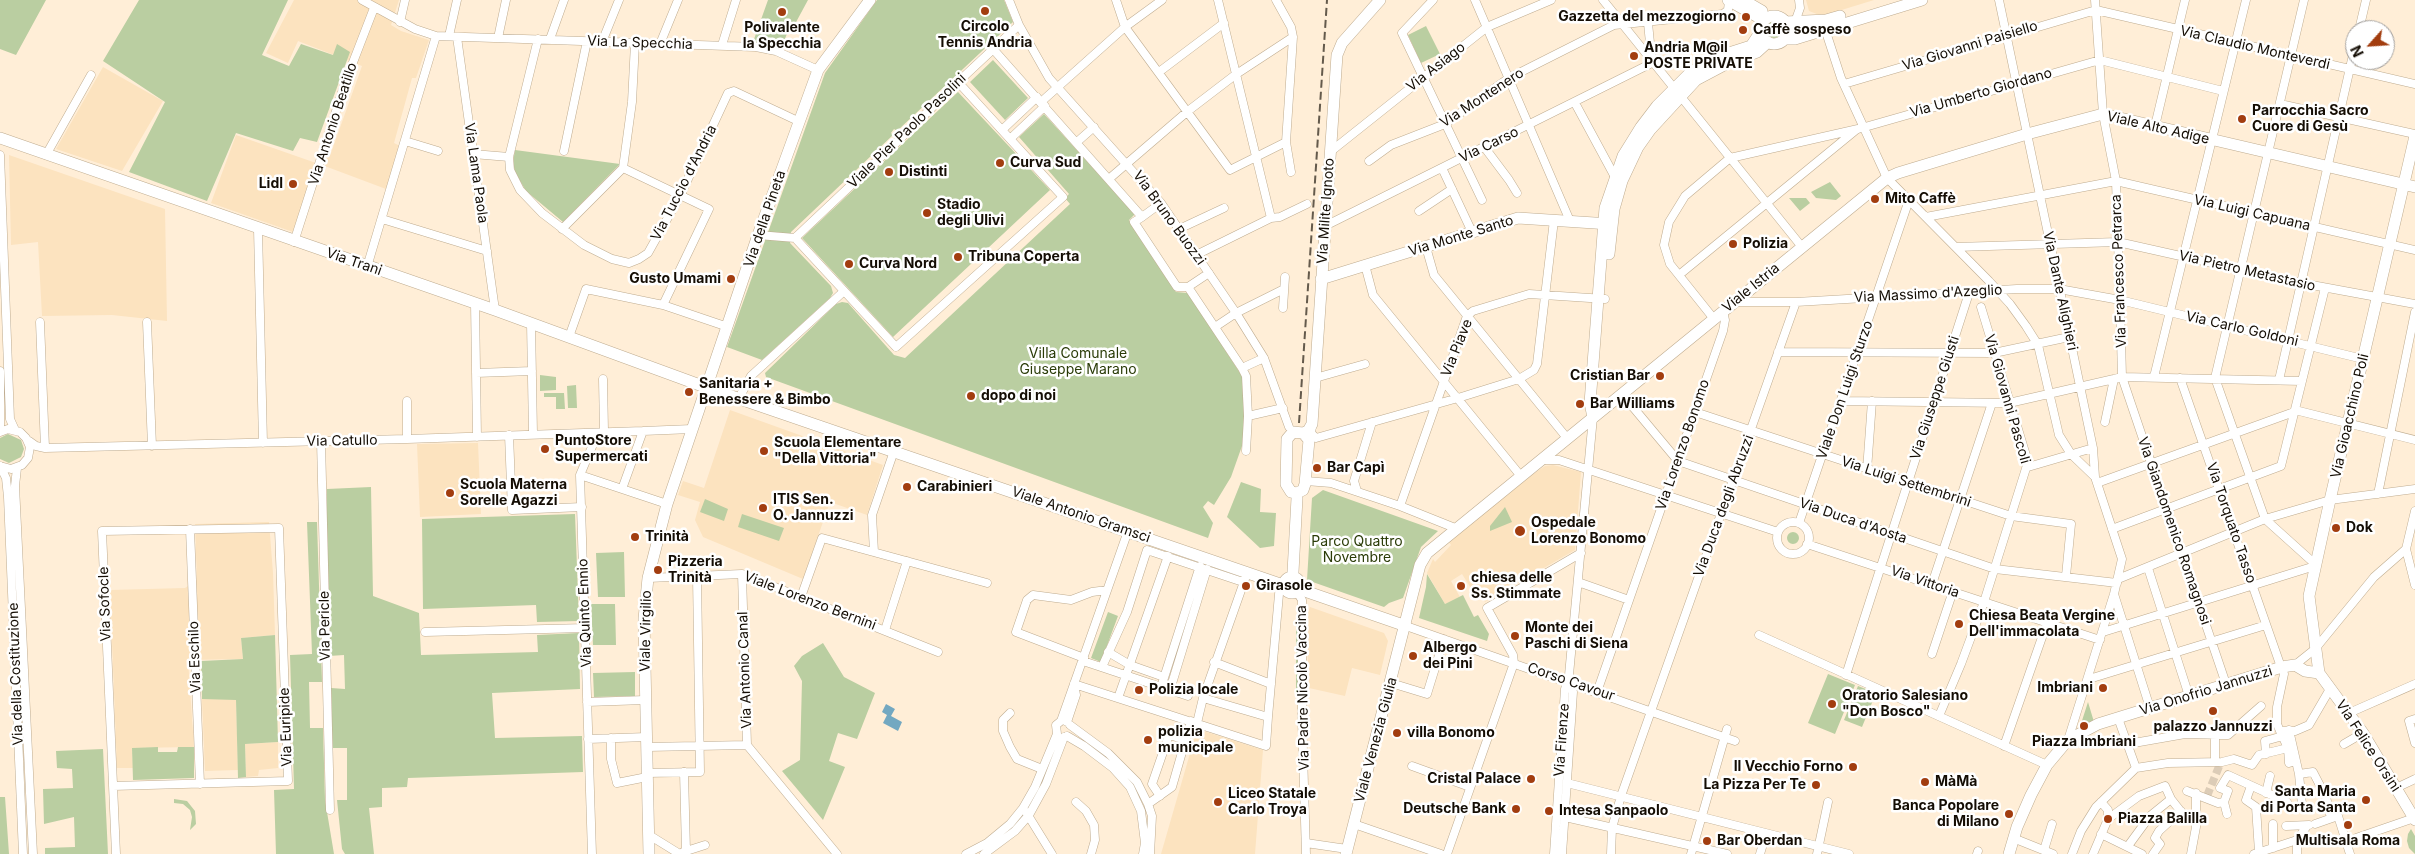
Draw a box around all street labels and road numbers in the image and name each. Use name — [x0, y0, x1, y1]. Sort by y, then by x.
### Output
street label: Via Giovanni Paisiello — [1900, 17, 2040, 75]
street label: Via Claudio Monteverdi — [2178, 23, 2332, 73]
street label: Via La Specchia — [587, 33, 693, 53]
street label: Via Asiago — [1403, 39, 1469, 95]
street label: Via Antonio Beatillo — [305, 60, 361, 188]
street label: Via Montenero — [1437, 65, 1527, 131]
street label: Via Umberto Giordano — [1908, 65, 2054, 121]
street label: Viale Pier Paolo Pasolini — [844, 70, 970, 192]
street label: Viale Alto Adige — [2105, 108, 2211, 148]
street label: Via Lama Paola — [461, 122, 491, 224]
street label: Via Tuccio d'Andria — [648, 122, 720, 244]
street label: Via Carso — [1457, 123, 1521, 167]
street label: Via Milite Ignoto — [1314, 158, 1338, 264]
street label: Via Bruno Buozzi — [1129, 167, 1209, 269]
street label: Via della Pineta — [741, 168, 789, 270]
street label: Via Luigi Capuana — [2192, 191, 2312, 235]
street label: Via Francesco Petrarca — [2108, 194, 2130, 348]
street label: Via Monte Santo — [1407, 212, 1515, 260]
street label: Via Dante Alighieri — [2039, 230, 2081, 352]
street label: Via Trani — [324, 245, 384, 279]
street label: Via Pietro Metastasio — [2177, 247, 2317, 295]
street label: Viale Istria — [1719, 260, 1783, 316]
street label: Via Massimo d'Azeglio — [1853, 282, 2003, 306]
street label: Via Carlo Goldoni — [2184, 308, 2300, 350]
street label: Via Piave — [1438, 317, 1476, 379]
street label: Viale Don Luigi Sturzo — [1813, 318, 1877, 462]
street label: Via Giovanni Pascoli — [1980, 332, 2034, 466]
street label: Via Giuseppe Giusti — [1907, 334, 1963, 462]
street label: Via Gioacchino Poli — [2327, 352, 2373, 480]
street label: Via Lorenzo Bonomo — [1653, 377, 1713, 513]
street label: Via Catullo — [306, 432, 378, 450]
street label: Via Duca degli Abruzzi — [1690, 433, 1758, 579]
street label: Via Giandomenico Romagnosi — [2134, 435, 2214, 627]
street label: Via Luigi Settembrini — [1839, 453, 1973, 511]
street label: Via Torquato Tasso — [2202, 460, 2260, 586]
street label: Viale Antonio Gramsci — [1009, 483, 1153, 547]
street label: Via Duca d'Aosta — [1797, 495, 1909, 547]
street label: Via Quinto Ennio — [575, 558, 595, 668]
street label: Via Vittoria — [1888, 562, 1962, 602]
street label: Via Sofocle — [95, 566, 115, 642]
street label: Viale Lorenzo Bernini — [742, 568, 878, 634]
street label: Viale Virgilio — [637, 590, 655, 672]
street label: Via Pericle — [316, 591, 334, 661]
street label: Via della Costituzione — [5, 602, 27, 746]
street label: Via Padre Nicolò Vaccina — [1293, 605, 1313, 771]
street label: Via Antonio Canal — [735, 611, 755, 729]
street label: Via Eschilo — [185, 621, 205, 693]
street label: Corso Cavour — [1525, 659, 1617, 705]
street label: Via Onofrio Jannuzzi — [2137, 663, 2275, 719]
street label: Viale Venezia Giulia — [1351, 675, 1401, 805]
street label: Via Euripide — [276, 687, 296, 767]
street label: Via Felice Orsini — [2332, 697, 2404, 795]
street label: Via Firenze — [1551, 703, 1573, 777]

